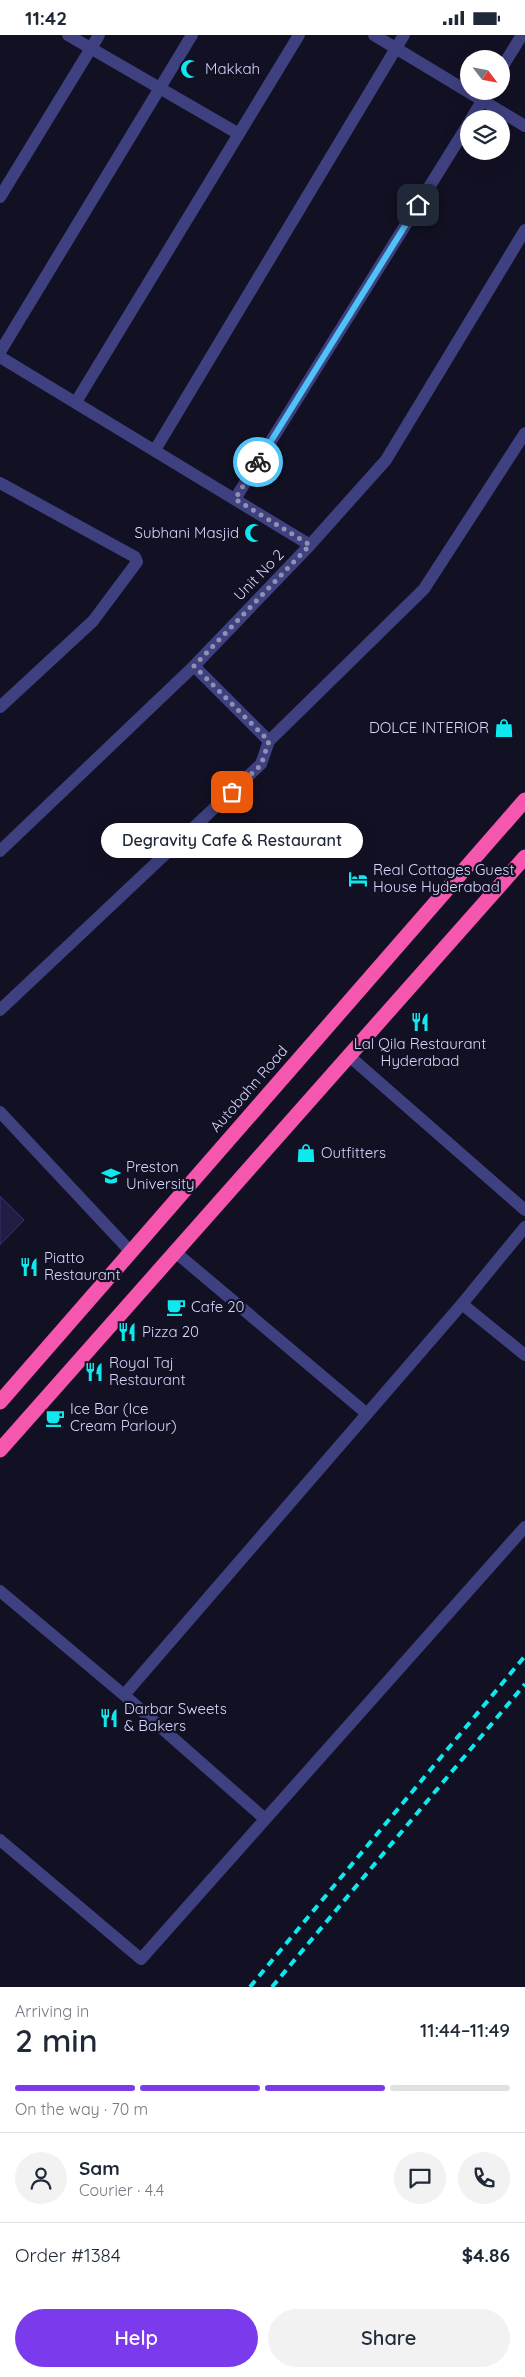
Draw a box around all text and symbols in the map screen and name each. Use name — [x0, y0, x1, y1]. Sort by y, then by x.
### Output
text: 11:42 — [25, 6, 67, 30]
north arrow — [460, 50, 510, 100]
map controls — [460, 50, 510, 160]
mosque icon: Makkah — [179, 58, 201, 80]
place label: Makkah — [205, 59, 260, 78]
button: layers — [460, 110, 510, 160]
pin — [397, 184, 439, 226]
icon: home — [404, 191, 432, 219]
courier — [233, 437, 283, 487]
icon: bike — [244, 448, 272, 476]
mosque icon: Subhani Masjid — [243, 522, 265, 544]
place label: Subhani Masjid — [134, 523, 239, 542]
street label: Unit No 2 — [230, 545, 288, 604]
shop icon: DOLCE INTERIOR — [493, 717, 515, 739]
place label: DOLCE INTERIOR — [369, 718, 489, 737]
pin — [211, 771, 253, 813]
icon: bag — [218, 778, 246, 806]
callout: Degravity Cafe & Restaurant — [101, 822, 363, 857]
text: Degravity Cafe & Restaurant — [122, 830, 342, 850]
place label: Real Cottages Guest House Hyderabad — [373, 860, 514, 896]
hotel icon: Real Cottages Guest House Hyderabad — [347, 868, 369, 890]
restaurant icon: Lal Qila Restaurant Hyderabad — [409, 1011, 431, 1033]
place label: Lal Qila Restaurant Hyderabad — [354, 1034, 486, 1070]
street label: Autobahn Road — [206, 1041, 291, 1136]
shop icon: Outfitters — [295, 1142, 317, 1164]
place label: Outfitters — [321, 1143, 386, 1162]
place label: Preston University — [126, 1157, 195, 1193]
school or university icon: Preston University — [100, 1165, 122, 1187]
place label: Piatto Restaurant — [44, 1248, 121, 1284]
restaurant icon: Piatto Restaurant — [18, 1256, 40, 1278]
cafe icon: Cafe 20 — [165, 1296, 187, 1318]
place label: Cafe 20 — [191, 1297, 245, 1316]
restaurant icon: Pizza 20 — [116, 1321, 138, 1343]
place label: Pizza 20 — [142, 1322, 199, 1341]
place label: Royal Taj Restaurant — [109, 1353, 186, 1389]
restaurant icon: Royal Taj Restaurant — [83, 1361, 105, 1383]
place label: Ice Bar (Ice Cream Parlour) — [70, 1399, 177, 1435]
cafe icon: Ice Bar (Ice Cream Parlour) — [44, 1407, 66, 1429]
place label: Darbar Sweets & Bakers — [124, 1699, 227, 1735]
restaurant icon: Darbar Sweets & Bakers — [98, 1707, 120, 1729]
text: Arriving in — [15, 2001, 89, 2021]
text: 11:44–11:49 — [420, 2018, 510, 2042]
text: 2 min — [15, 2020, 98, 2060]
text: On the way · 70 m — [15, 2099, 148, 2119]
button: person — [15, 2152, 67, 2204]
button: chat — [394, 2152, 446, 2204]
button: phone — [458, 2152, 510, 2204]
text: Sam — [79, 2156, 120, 2180]
text: Courier · 4.4 — [79, 2180, 164, 2200]
text: Order #1384 — [15, 2243, 121, 2267]
text: $4.86 — [462, 2243, 510, 2267]
button: Help — [15, 2309, 258, 2367]
button: Share — [268, 2309, 510, 2367]

